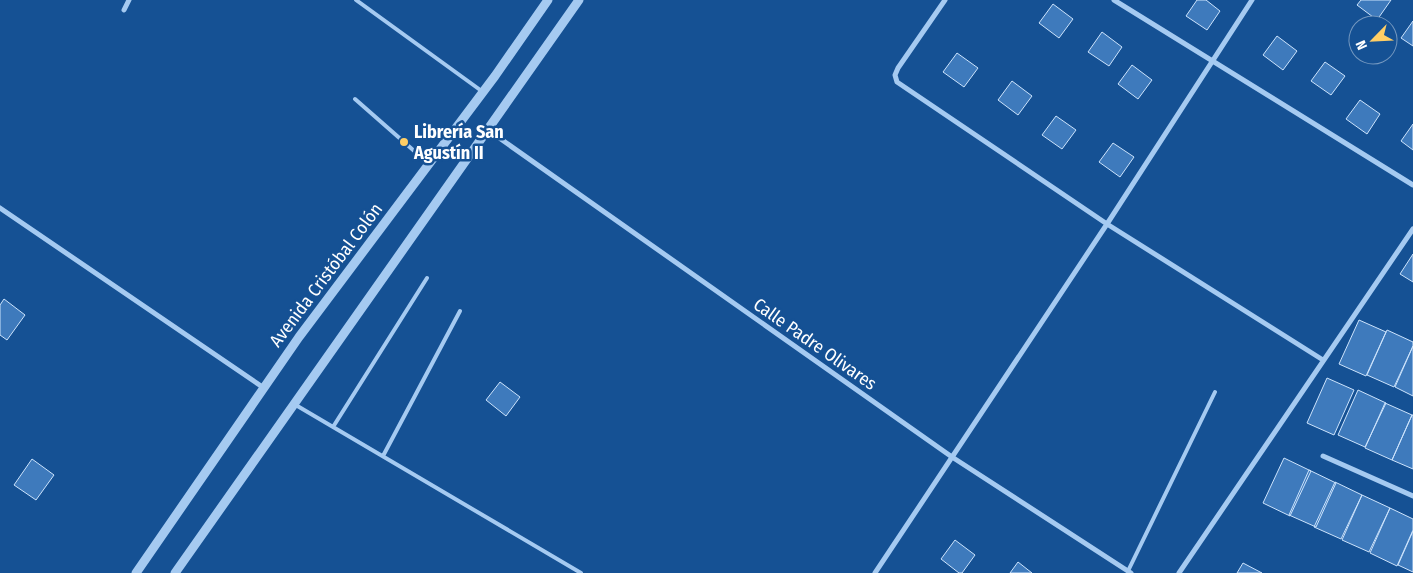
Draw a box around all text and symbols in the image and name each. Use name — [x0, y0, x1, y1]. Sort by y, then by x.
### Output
north arrow — [1348, 15, 1398, 65]
text: N — [1352, 38, 1371, 52]
place label: Librería San Agustín II — [413, 121, 504, 164]
marker: Librería San Agustín II — [398, 136, 410, 148]
street label: Avenida Cristóbal Colón — [265, 199, 387, 351]
street label: Calle Padre Olivares — [749, 293, 881, 395]

